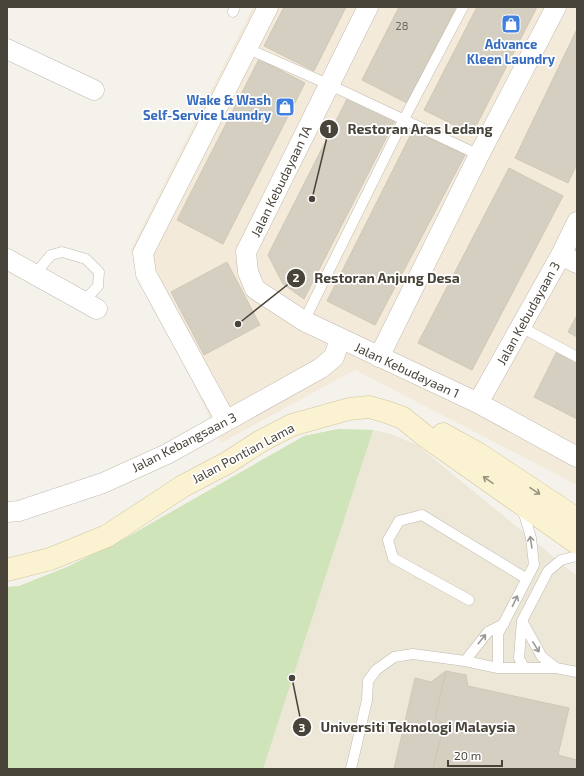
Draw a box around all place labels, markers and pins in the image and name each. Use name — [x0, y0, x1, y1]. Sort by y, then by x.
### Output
shop icon: Advance Kleen Laundry — [500, 13, 522, 35]
place label: Advance Kleen Laundry — [467, 36, 556, 67]
place label: Wake & Wash Self-Service Laundry — [143, 92, 272, 123]
shop icon: Wake & Wash Self-Service Laundry — [274, 96, 296, 118]
callout: Restoran Aras Ledang — [319, 116, 501, 142]
callout: Restoran Anjung Desa — [286, 265, 468, 291]
callout: Universiti Teknologi Malaysia — [292, 714, 523, 740]

